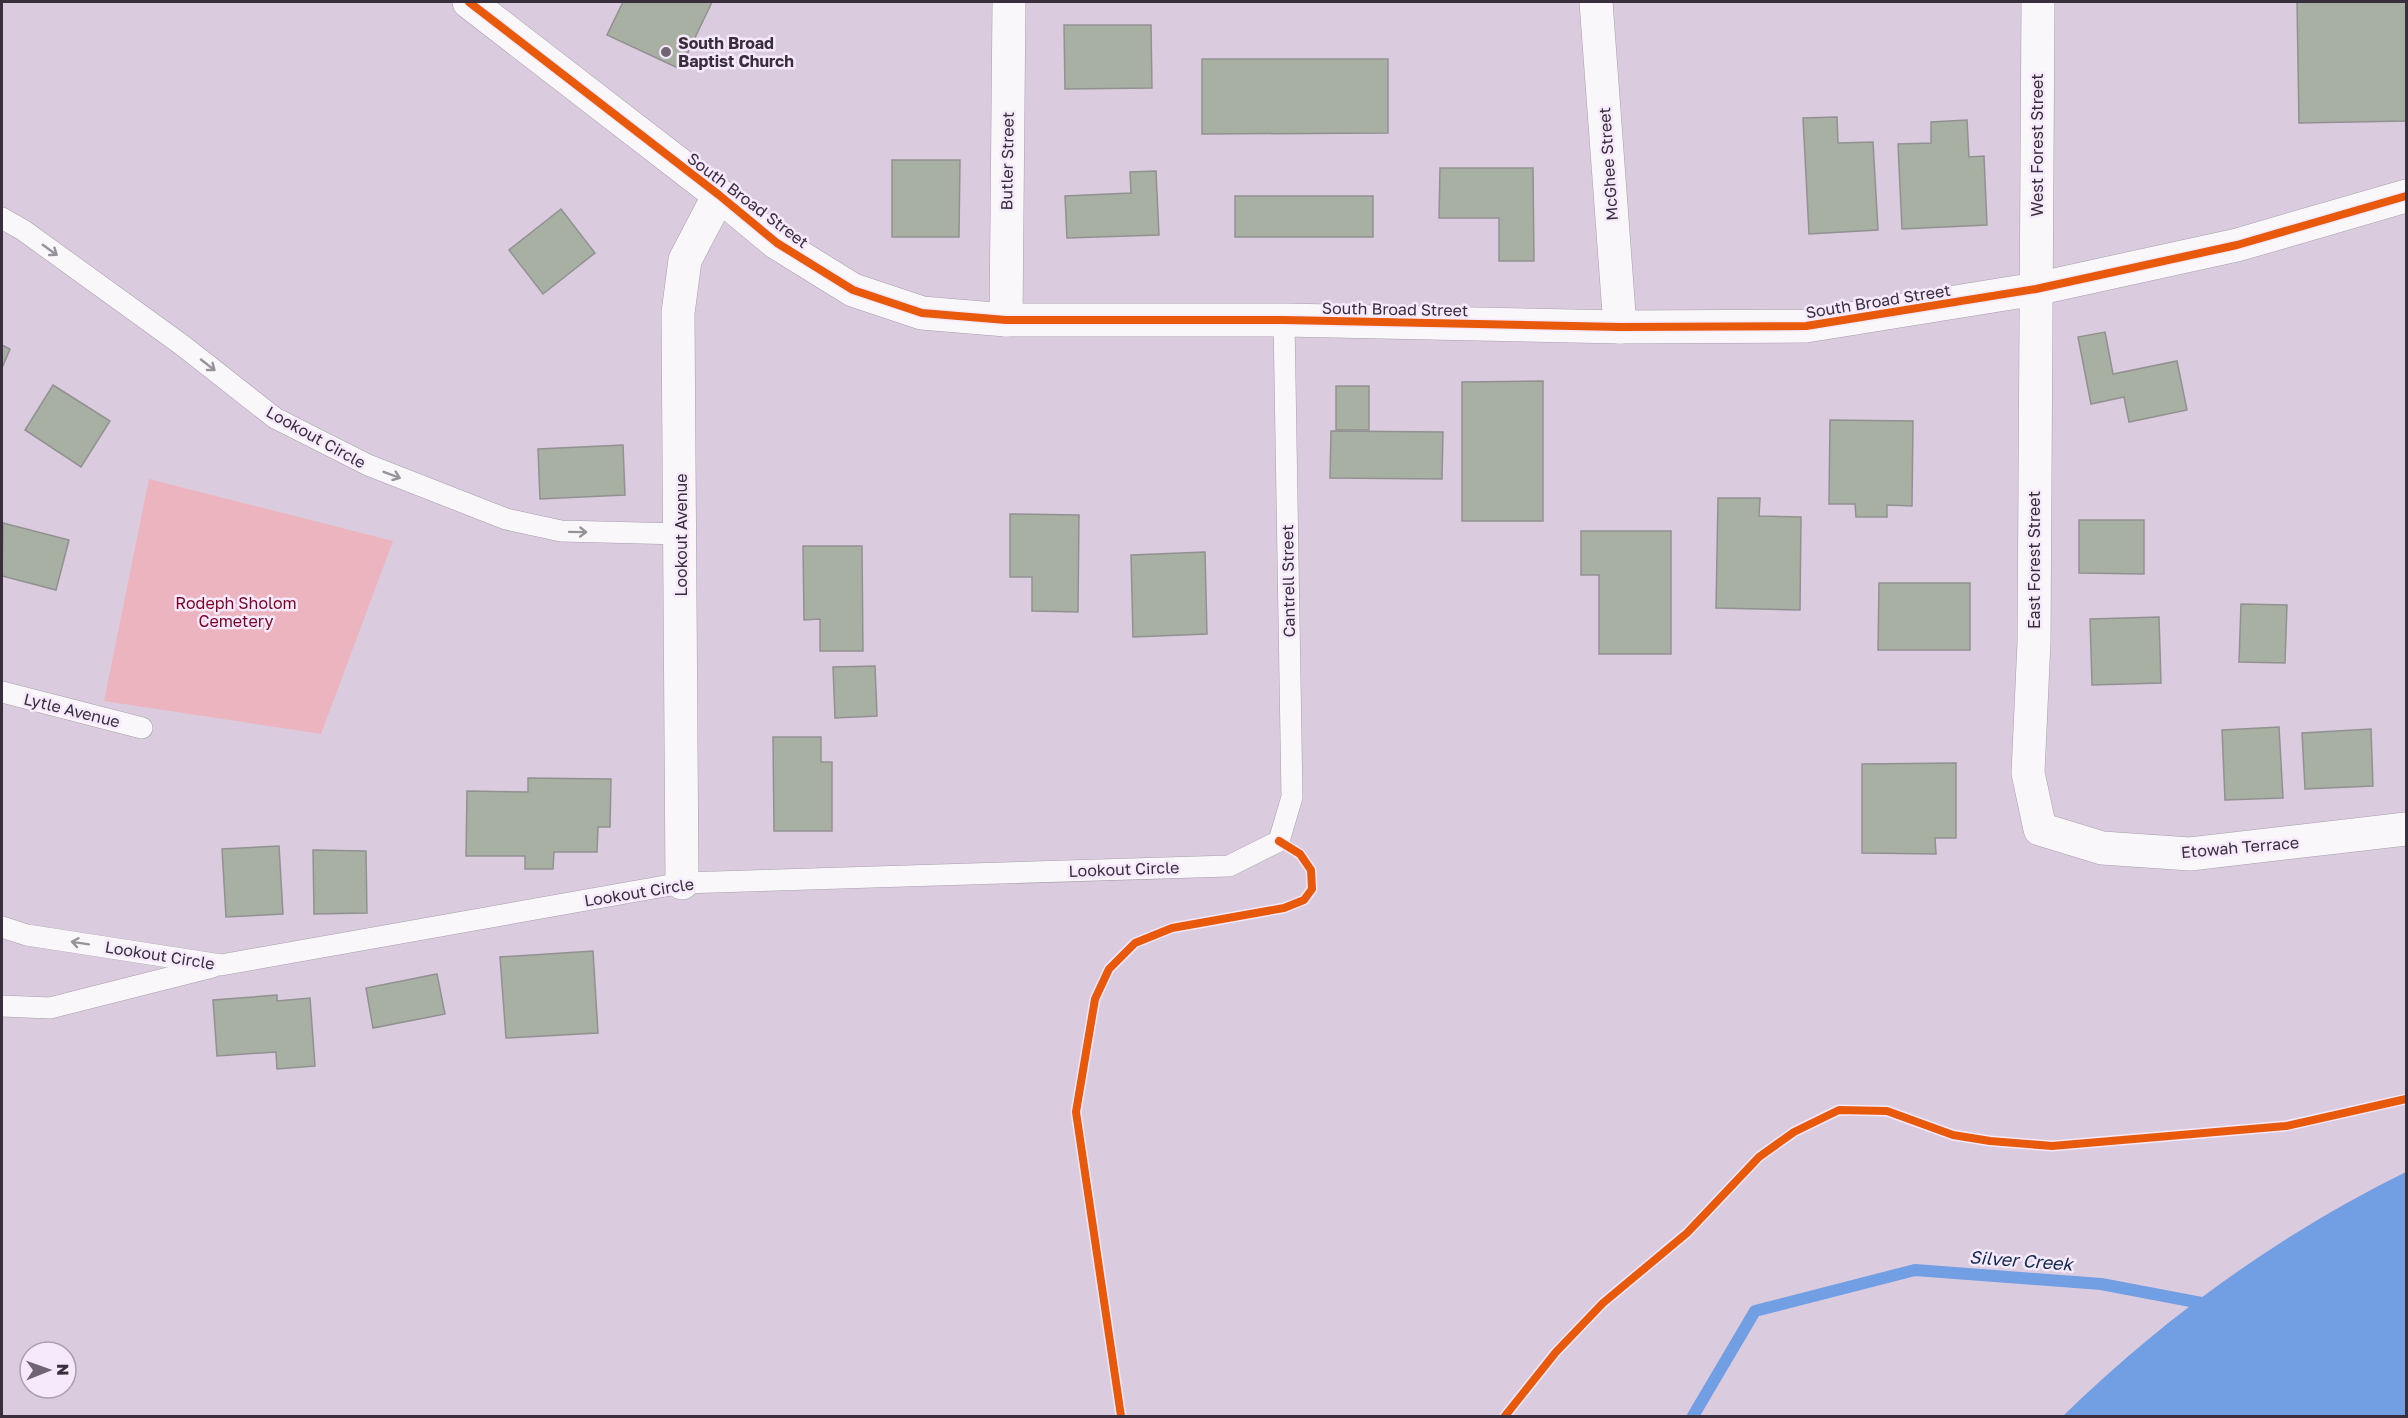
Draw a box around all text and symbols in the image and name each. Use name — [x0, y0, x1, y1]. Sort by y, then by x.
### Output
place label: South Broad Baptist Church — [678, 33, 794, 71]
marker: South Broad Baptist Church — [659, 45, 673, 59]
street label: West Forest Street — [2027, 73, 2047, 217]
street label: McGhee Street — [1594, 107, 1622, 221]
street label: Butler Street — [996, 112, 1018, 210]
street label: South Broad Street — [684, 148, 812, 252]
one-way arrow — [42, 244, 58, 256]
street label: South Broad Street — [1804, 280, 1952, 322]
street label: South Broad Street — [1322, 298, 1468, 320]
one-way arrow — [199, 359, 215, 372]
street label: Lookout Circle — [263, 401, 369, 473]
one-way arrow — [382, 470, 401, 481]
street label: Lookout Avenue — [671, 473, 691, 597]
street label: East Forest Street — [2024, 491, 2044, 629]
street label: Cantrell Street — [1277, 524, 1299, 638]
one-way arrow — [567, 526, 587, 538]
park label: Rodeph Sholom Cemetery — [175, 593, 297, 631]
street label: Lytle Avenue — [22, 688, 122, 732]
street label: Etowah Terrace — [2180, 832, 2300, 862]
street label: Lookout Circle — [1068, 857, 1180, 881]
street label: Lookout Circle — [583, 873, 695, 911]
street label: Lookout Circle — [104, 936, 216, 974]
one-way arrow — [71, 938, 91, 949]
water label: Silver Creek — [1969, 1245, 2075, 1275]
north arrow — [18, 1340, 78, 1400]
text: N — [53, 1363, 73, 1376]

